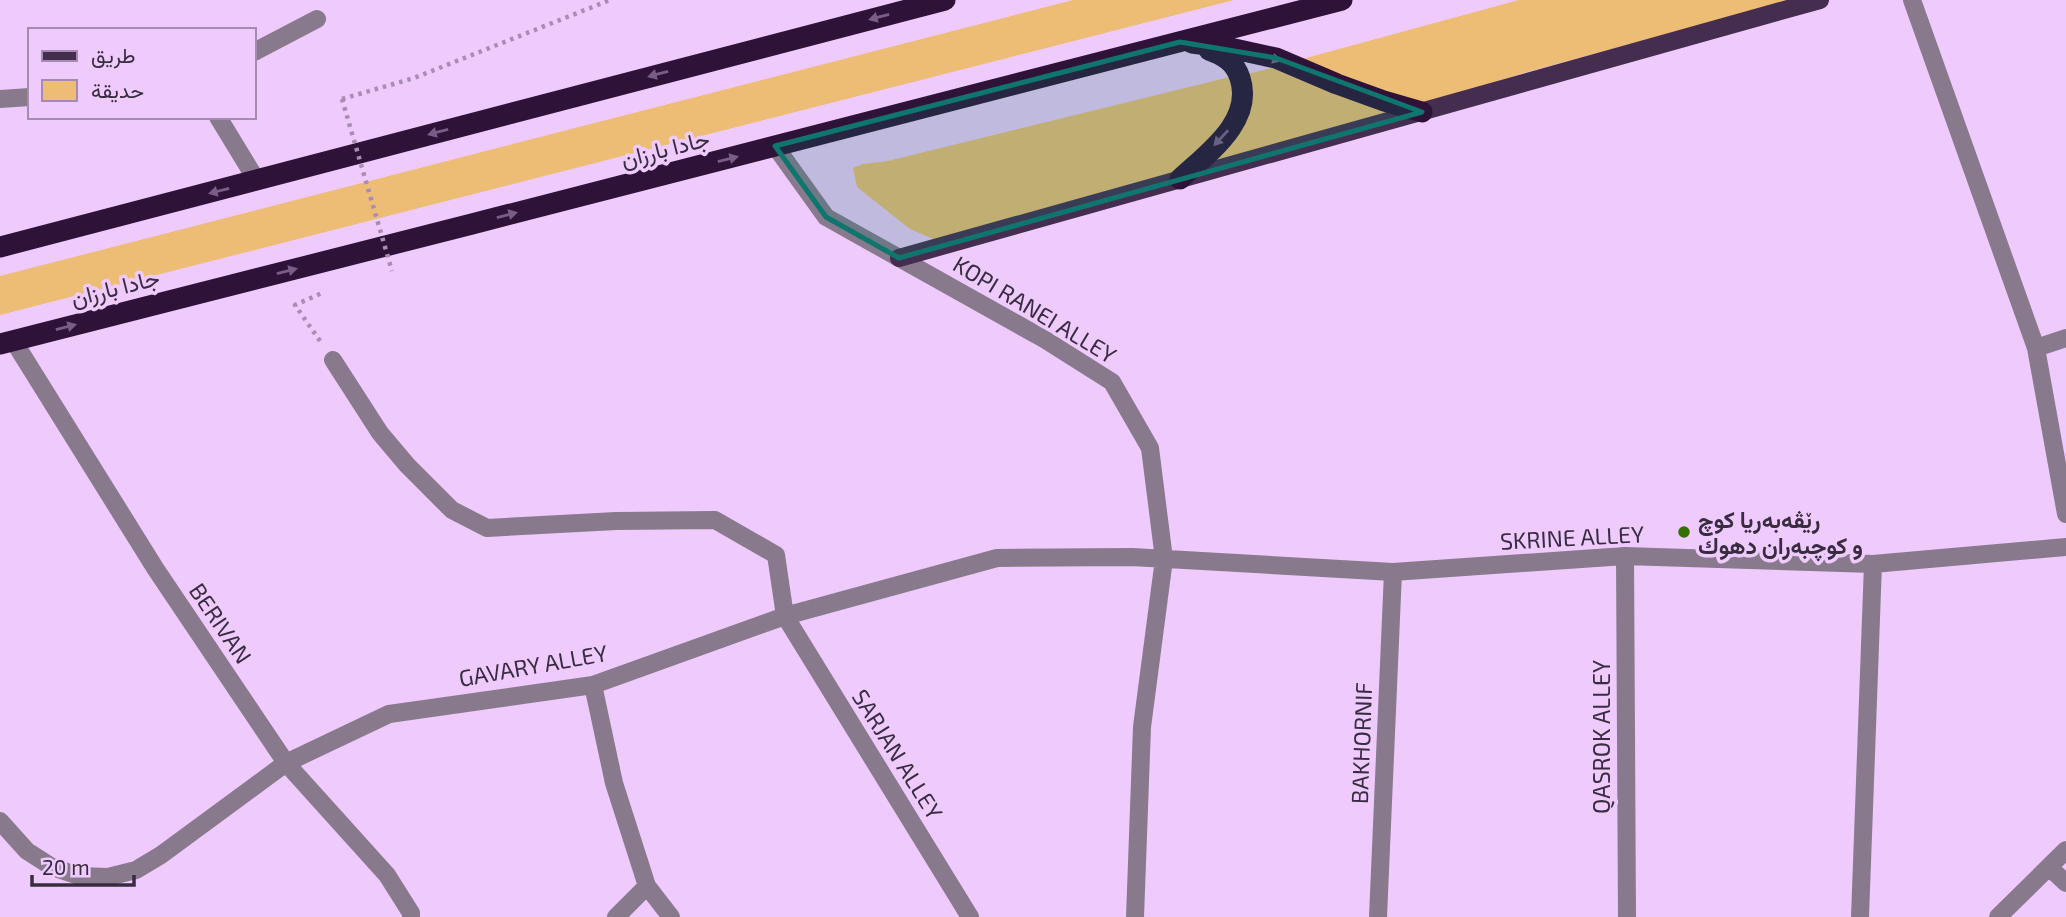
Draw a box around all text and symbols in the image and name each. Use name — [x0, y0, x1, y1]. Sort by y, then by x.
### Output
one-way arrow — [868, 12, 890, 23]
legend — [28, 28, 256, 119]
text: طريق — [91, 42, 136, 69]
one-way arrow — [1261, 53, 1282, 63]
one-way arrow — [647, 69, 669, 80]
text: حديقة — [91, 77, 144, 103]
street label: جادا بارزان — [618, 123, 713, 174]
one-way arrow — [427, 127, 449, 138]
one-way arrow — [1214, 129, 1230, 146]
one-way arrow — [717, 153, 739, 164]
one-way arrow — [208, 186, 230, 197]
one-way arrow — [496, 209, 518, 220]
street label: KOPI RANEI ALLEY — [948, 249, 1122, 369]
street label: جادا بارزان — [68, 262, 163, 313]
one-way arrow — [276, 265, 298, 276]
one-way arrow — [55, 321, 77, 332]
place label: رێڤه‌به‌ریا كوچ و كوچبه‌ران دهوك — [1698, 505, 1863, 562]
street label: SKRINE ALLEY — [1499, 519, 1645, 555]
marker: رێڤه‌به‌ریا كوچ و كوچبه‌ران دهوك — [1676, 524, 1692, 540]
street label: BERIVAN — [184, 577, 258, 669]
street label: GAVARY ALLEY — [456, 638, 610, 692]
street label: QASROK ALLEY — [1587, 660, 1615, 814]
street label: BAKHORNIF — [1345, 682, 1377, 804]
street label: SARJAN ALLEY — [847, 684, 949, 824]
scale bar — [32, 844, 133, 888]
text: 20 m — [42, 854, 90, 879]

